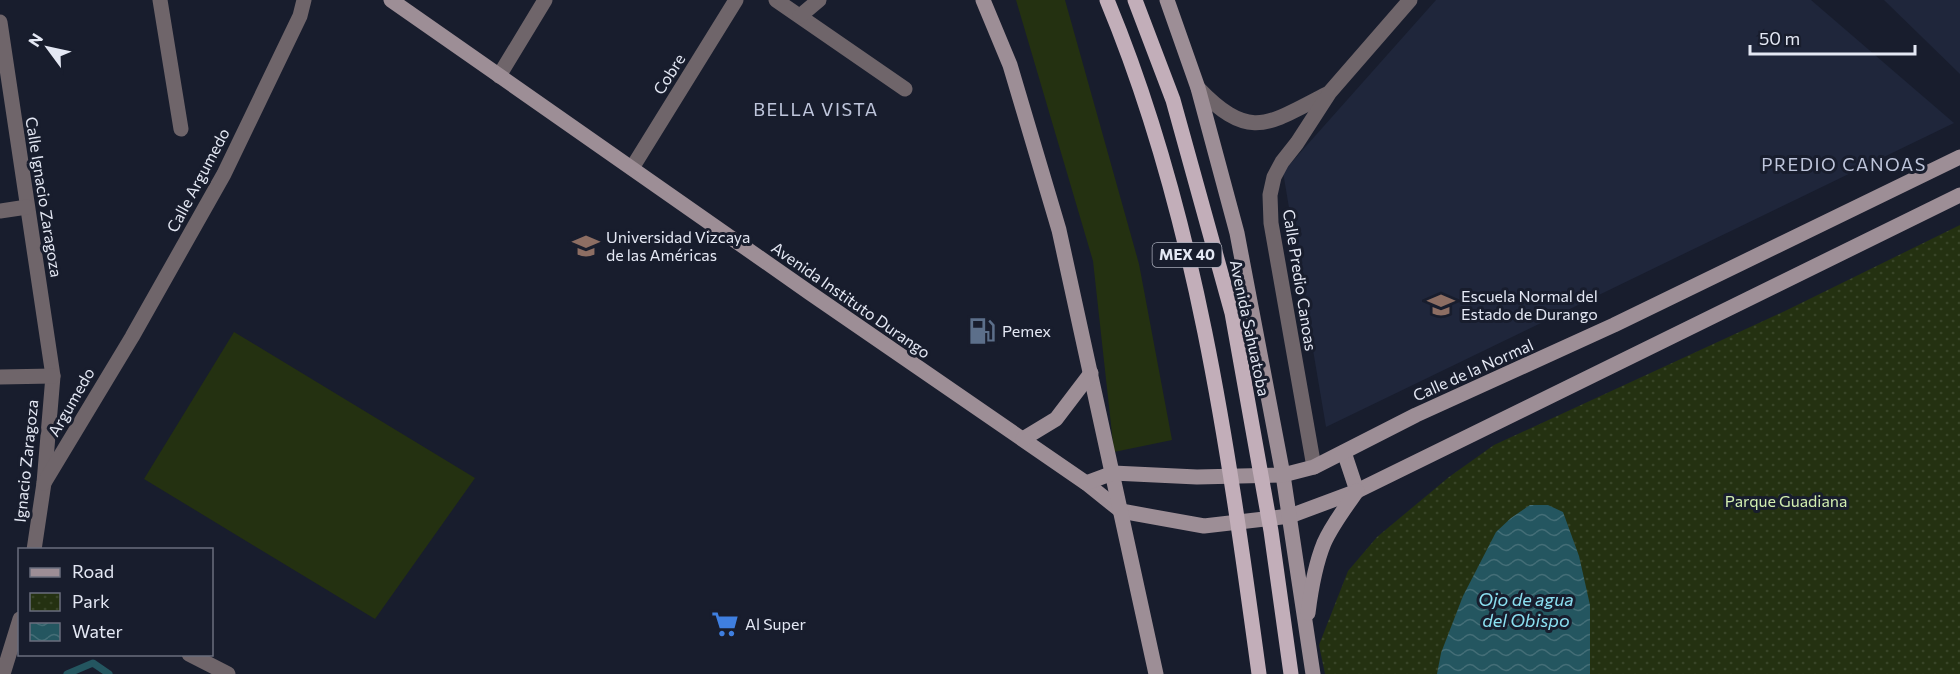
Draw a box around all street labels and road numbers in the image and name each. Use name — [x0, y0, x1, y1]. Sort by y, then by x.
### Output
street label: Cobre — [649, 50, 688, 98]
street label: Calle Ignacio Zaragoza — [22, 115, 67, 279]
street label: Calle Argumedo — [162, 124, 233, 235]
street label: Calle Predio Canoas — [1280, 208, 1321, 352]
street label: Avenida Instituto Durango — [768, 237, 934, 362]
road number: MEX 40 — [1152, 243, 1222, 267]
street label: Avenida Sahuatoba — [1227, 258, 1274, 398]
street label: Calle de la Normal — [1410, 335, 1536, 405]
street label: Argumedo — [43, 364, 98, 440]
street label: Ignacio Zaragoza — [10, 399, 41, 523]

